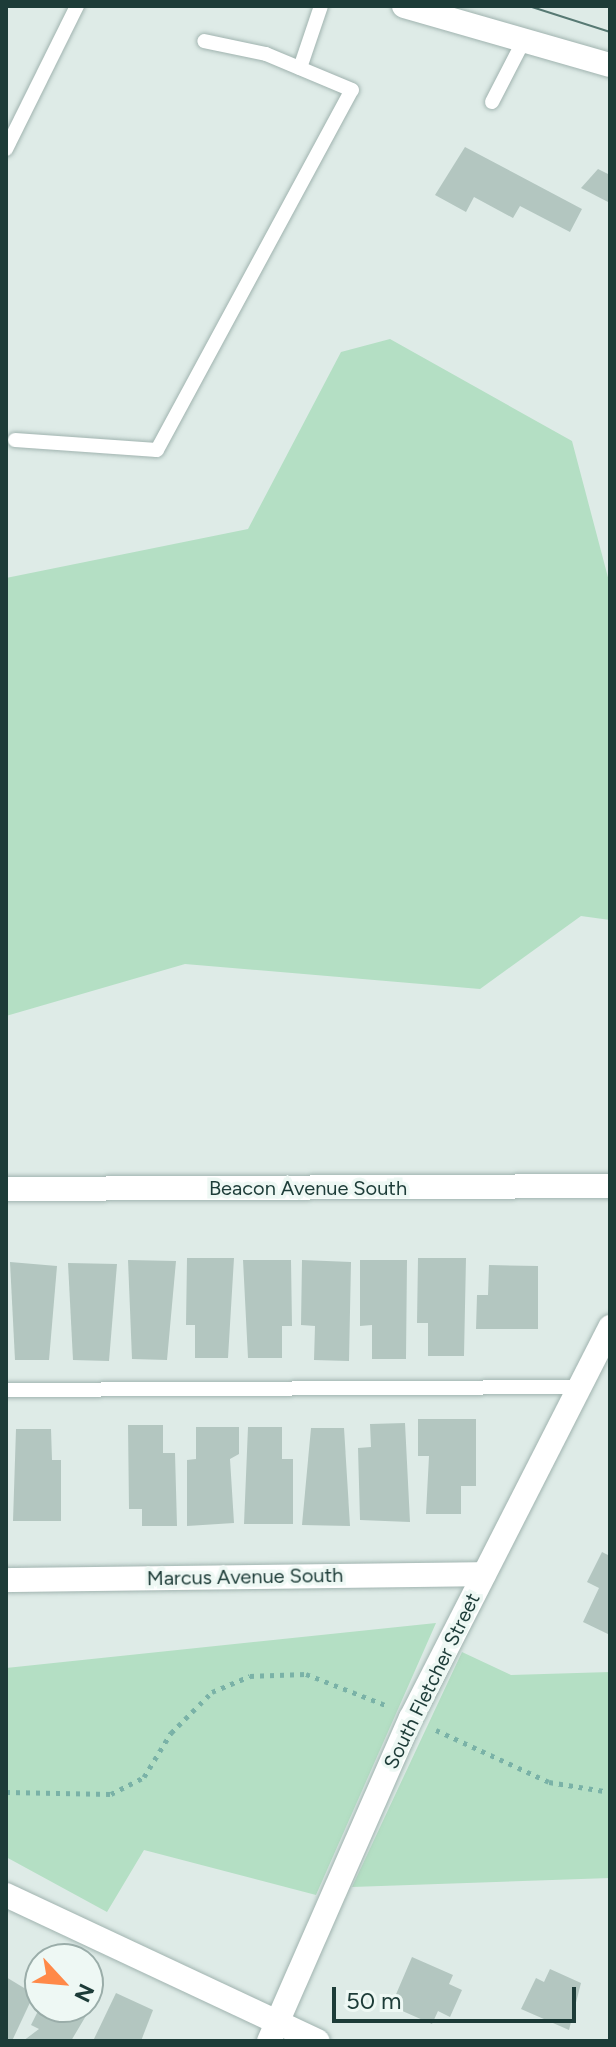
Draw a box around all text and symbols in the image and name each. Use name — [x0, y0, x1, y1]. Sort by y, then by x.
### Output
street label: Beacon Avenue South — [209, 1176, 407, 1200]
street label: Marcus Avenue South — [147, 1563, 343, 1591]
street label: South Fletcher Street — [379, 1589, 485, 1773]
north arrow — [24, 1943, 104, 2023]
scale bar — [336, 1971, 580, 2021]
text: N — [68, 1979, 100, 2006]
text: 50 m — [346, 1986, 402, 2015]

